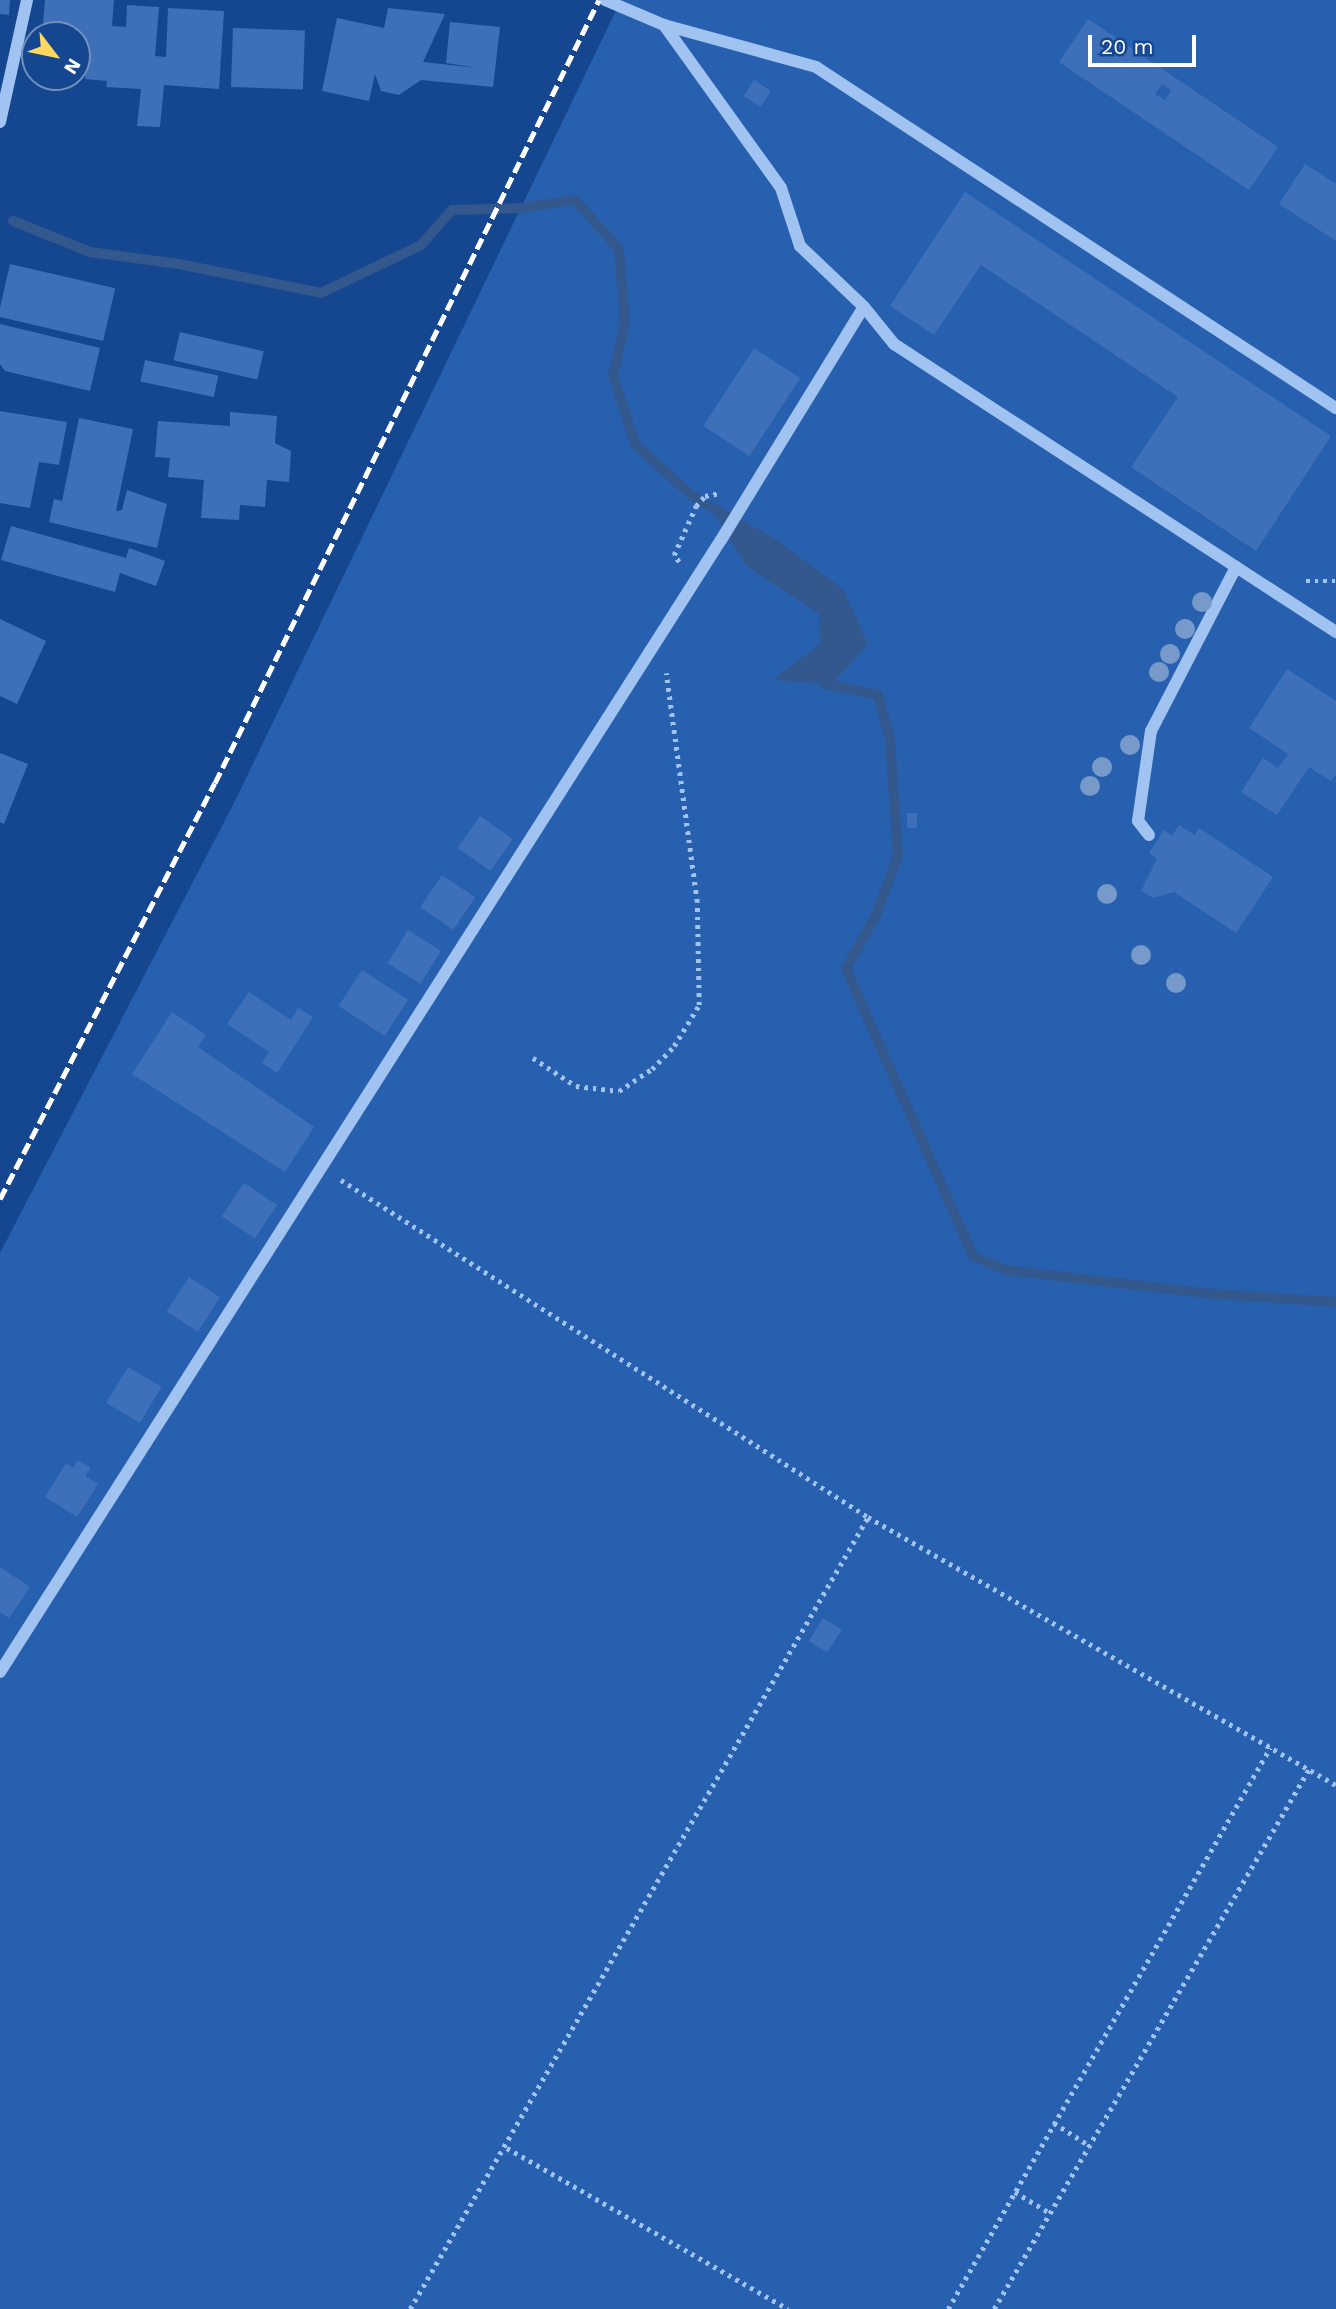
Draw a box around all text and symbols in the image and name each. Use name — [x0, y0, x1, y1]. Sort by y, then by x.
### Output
north arrow — [21, 21, 91, 91]
scale bar — [1091, 21, 1200, 65]
text: 20 m — [1101, 34, 1153, 59]
text: N — [59, 54, 86, 78]

